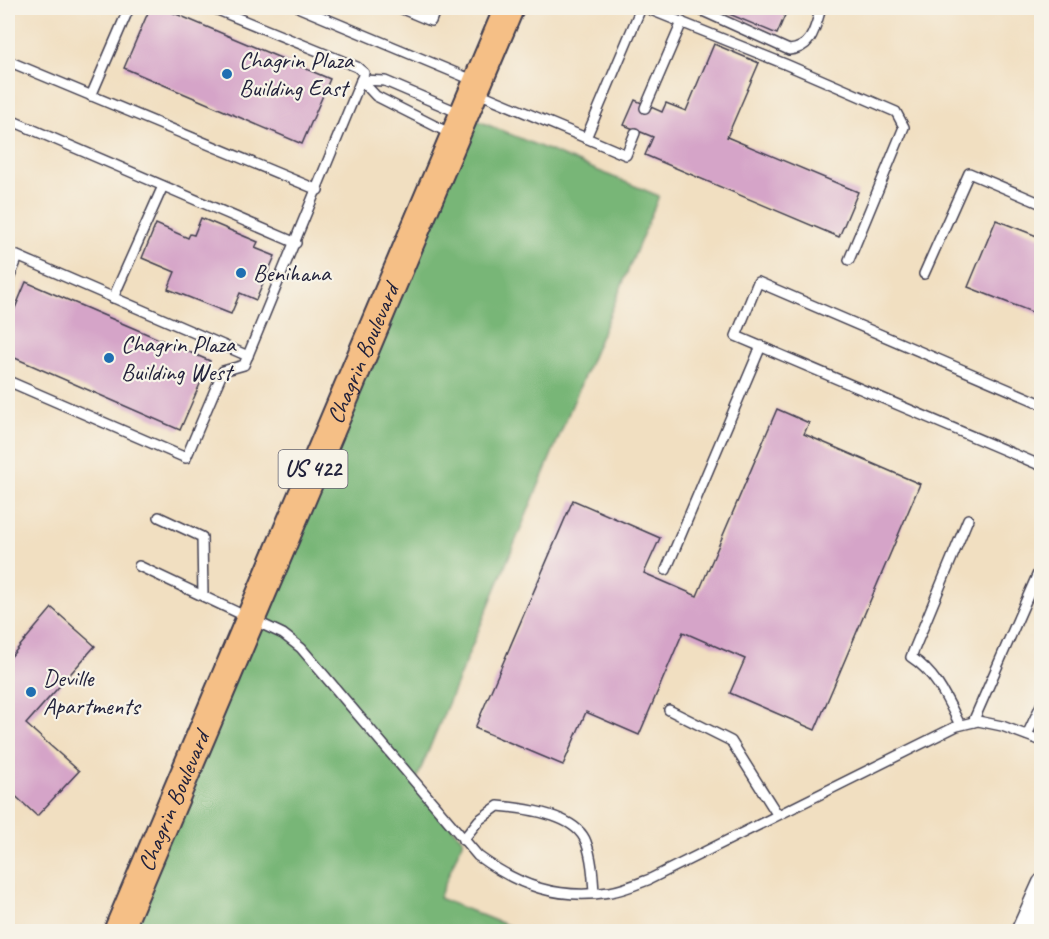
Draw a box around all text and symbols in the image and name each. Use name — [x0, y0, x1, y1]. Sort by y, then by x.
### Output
place label: Chagrin Plaza Building East — [239, 45, 355, 103]
marker: Chagrin Plaza Building East — [220, 67, 234, 81]
place label: Benihana — [253, 258, 332, 288]
marker: Benihana — [234, 266, 248, 280]
street label: Chagrin Boulevard — [320, 276, 407, 428]
place label: Chagrin Plaza Building West — [121, 329, 237, 387]
marker: Chagrin Plaza Building West — [102, 351, 116, 365]
road number: US 422 — [278, 450, 348, 488]
place label: Deville Apartments — [43, 663, 142, 721]
marker: Deville Apartments — [24, 685, 38, 699]
street label: Chagrin Boulevard — [131, 724, 218, 876]

